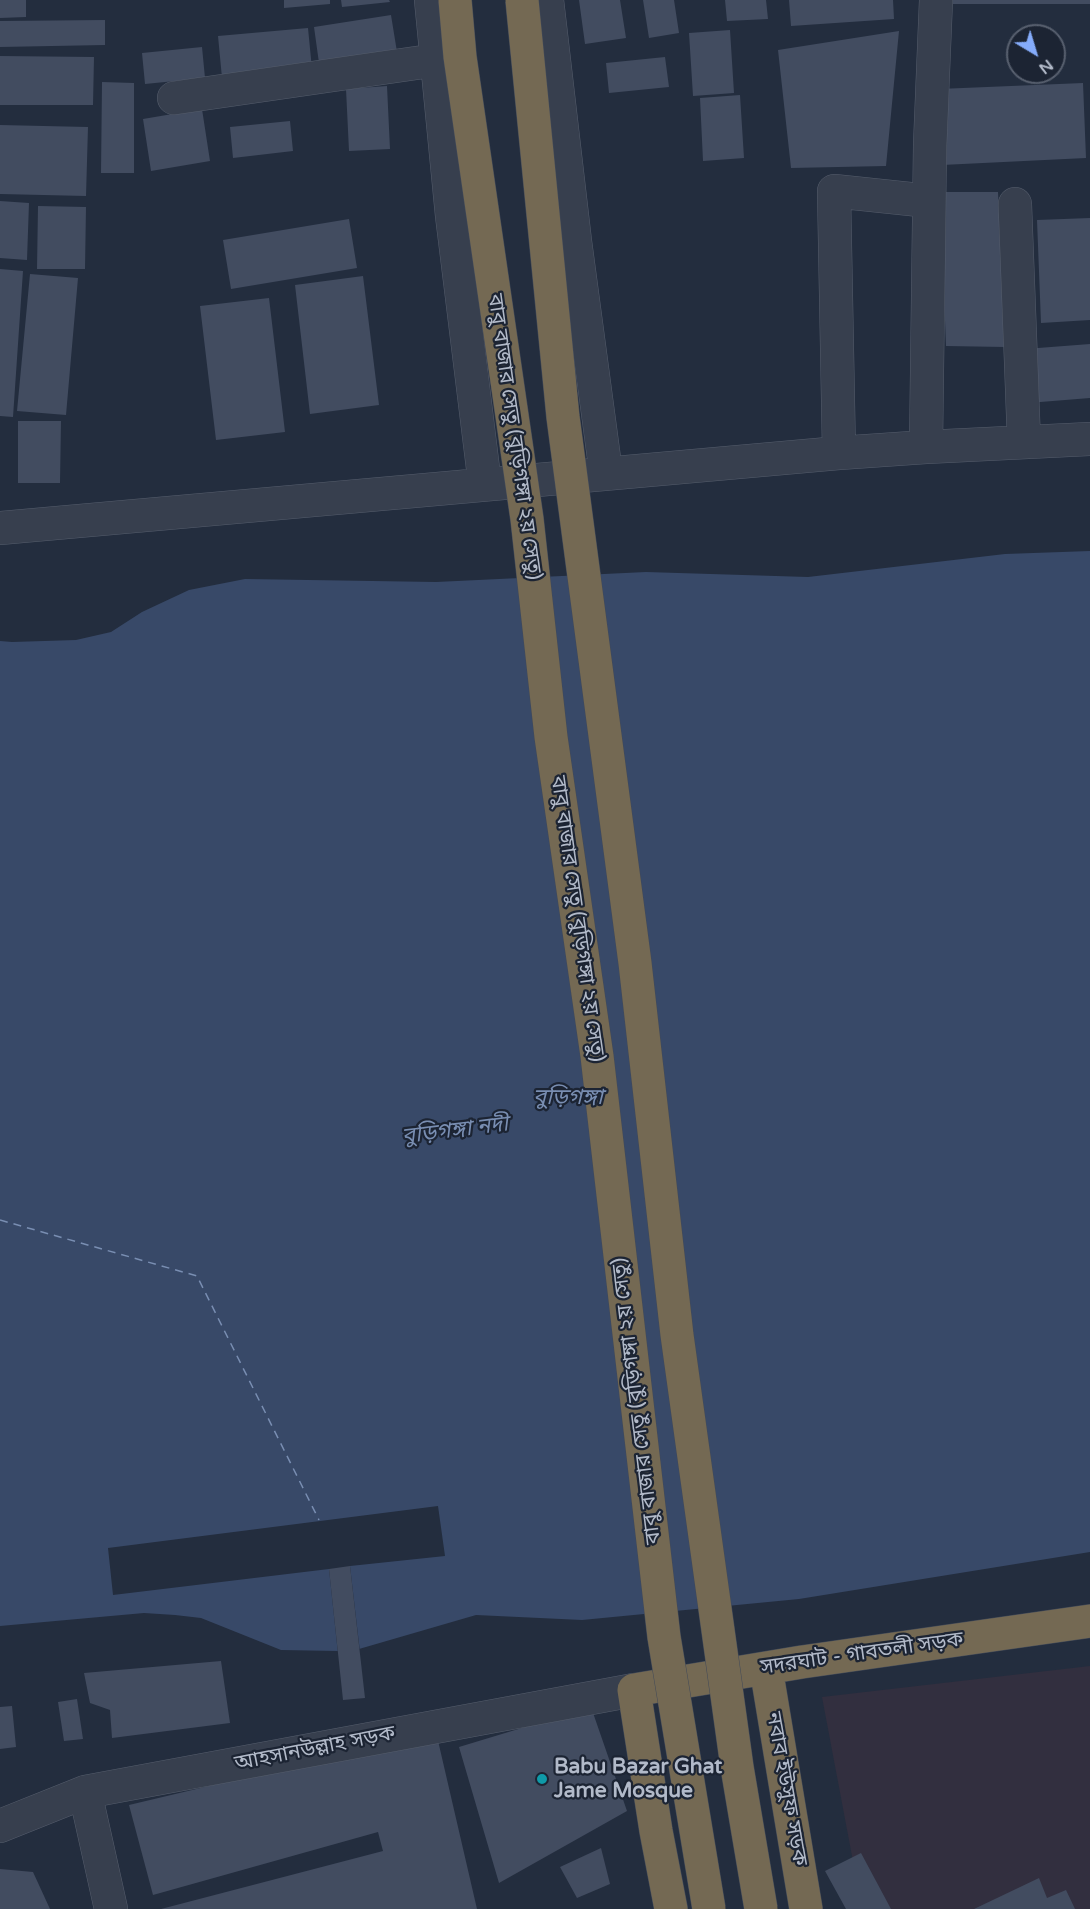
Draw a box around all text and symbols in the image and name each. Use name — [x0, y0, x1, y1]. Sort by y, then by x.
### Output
north arrow — [1006, 24, 1066, 84]
text: N — [1035, 55, 1057, 78]
street label: বাবু বাজার সেতু (বুড়িগঙ্গা ২য় সেতু) — [481, 292, 547, 582]
street label: বাবু বাজার সেতু (বুড়িগঙ্গা ২য় সেতু) — [544, 774, 610, 1064]
water label: বুড়িগঙ্গা — [533, 1085, 603, 1111]
water label: বুড়িগঙ্গা নদী — [400, 1111, 510, 1151]
street label: বাবু বাজার সেতু (বুড়িগঙ্গা ২য় সেতু) — [607, 1256, 667, 1546]
street label: সদরঘাট - গাবতলী সড়ক — [759, 1627, 965, 1681]
street label: নবাব ইউসুফ সড়ক — [760, 1710, 812, 1868]
street label: আহসানউল্লাহ সড়ক — [233, 1721, 397, 1777]
place label: Babu Bazar Ghat Jame Mosque — [554, 1754, 722, 1804]
marker: Babu Bazar Ghat Jame Mosque — [535, 1772, 549, 1786]

